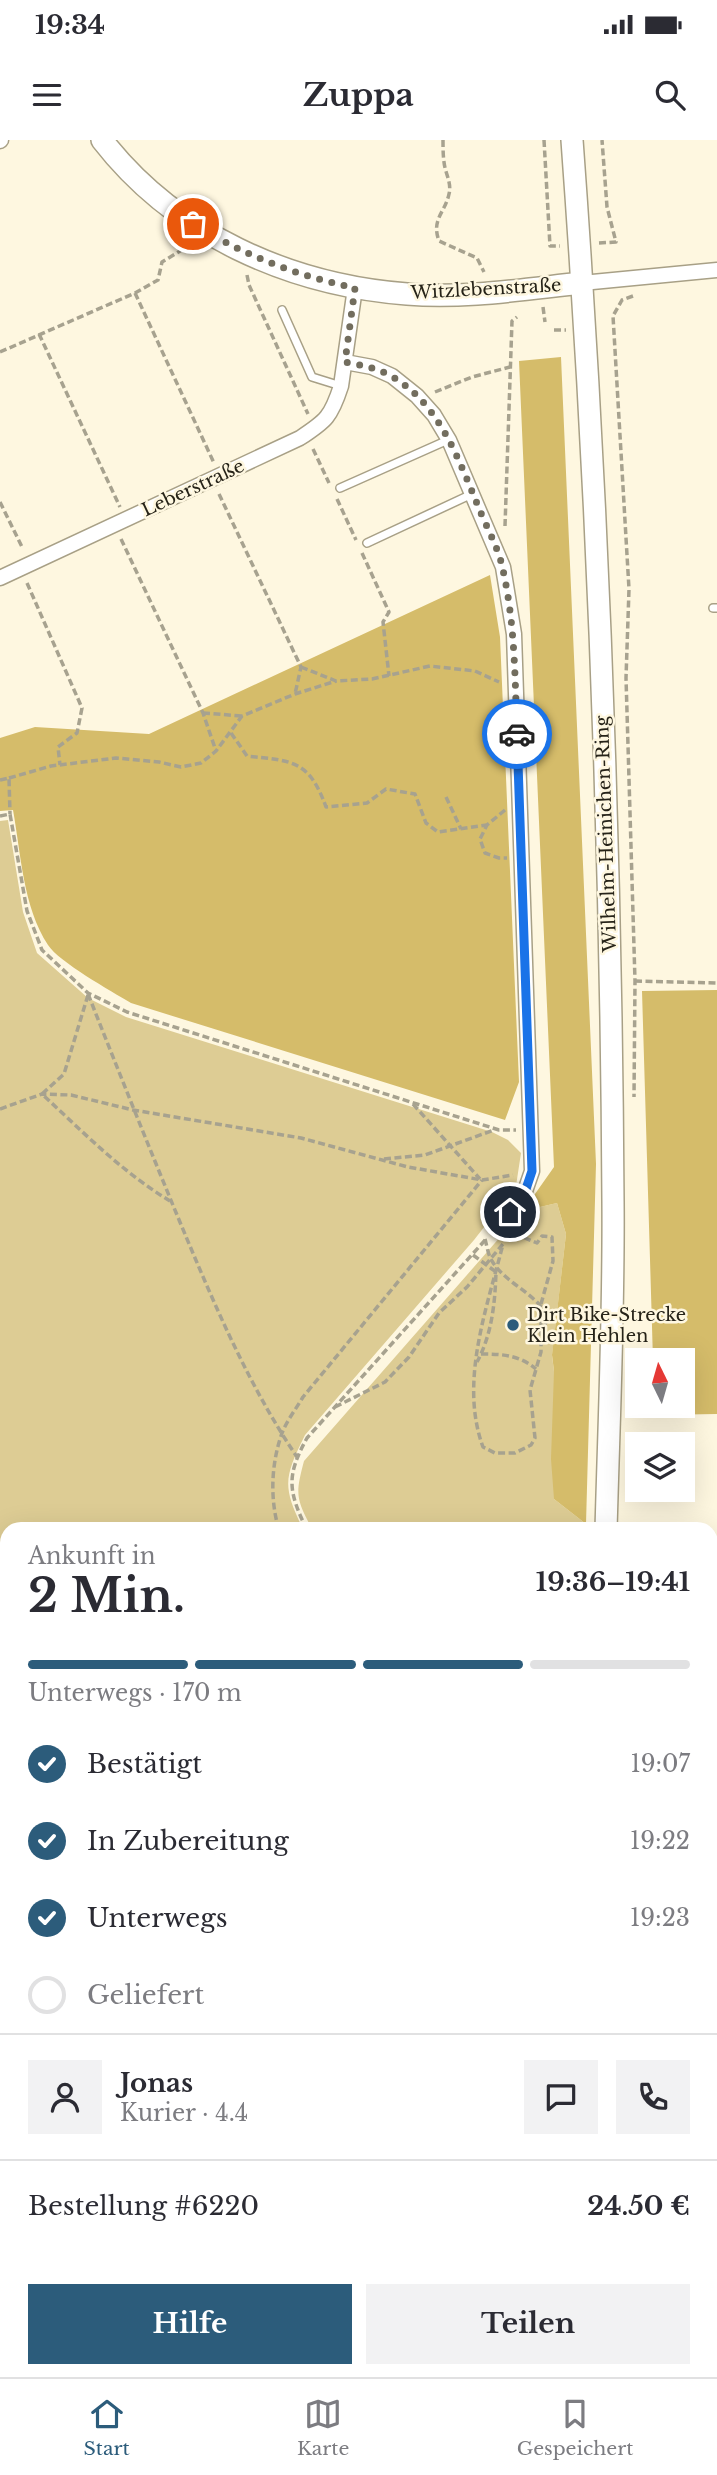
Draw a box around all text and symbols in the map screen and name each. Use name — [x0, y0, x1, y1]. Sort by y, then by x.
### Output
text: 19:34 — [35, 9, 105, 41]
text: Zuppa — [303, 75, 414, 115]
icon: menu — [28, 76, 66, 114]
icon: search — [651, 76, 689, 114]
pin — [163, 194, 223, 254]
icon: bag — [174, 205, 212, 243]
street label: Witzlebenstraße — [409, 274, 562, 304]
street label: Leberstraße — [138, 455, 248, 521]
courier — [482, 699, 552, 769]
icon: car — [498, 715, 536, 753]
street label: Wilhelm-Heinichen-Ring — [591, 715, 621, 954]
pin — [480, 1182, 540, 1242]
icon: home — [491, 1193, 529, 1231]
place label: Dirt Bike-Strecke Klein Hehlen — [527, 1304, 686, 1347]
marker: Dirt Bike-Strecke Klein Hehlen — [505, 1317, 521, 1333]
north arrow — [625, 1348, 695, 1418]
map controls — [625, 1348, 695, 1502]
button: layers — [625, 1432, 695, 1502]
text: Ankunft in — [28, 1542, 156, 1570]
text: 19:36–19:41 — [536, 1566, 690, 1598]
text: 2 Min. — [28, 1567, 185, 1624]
text: Unterwegs · 170 m — [28, 1679, 242, 1707]
icon: check — [28, 1745, 66, 1783]
text: Bestätigt — [87, 1748, 202, 1780]
text: 19:07 — [630, 1750, 690, 1778]
icon: check — [28, 1822, 66, 1860]
text: In Zubereitung — [87, 1825, 289, 1857]
text: 19:22 — [630, 1827, 690, 1855]
icon: check — [28, 1899, 66, 1937]
text: Unterwegs — [87, 1902, 228, 1934]
text: 19:23 — [630, 1904, 690, 1932]
text: Geliefert — [87, 1979, 204, 2011]
button: person — [28, 2060, 102, 2134]
button: chat — [524, 2060, 598, 2134]
button: phone — [616, 2060, 690, 2134]
text: Jonas — [120, 2067, 193, 2099]
text: Kurier · 4.4 — [120, 2099, 248, 2127]
text: Bestellung #6220 — [28, 2190, 259, 2222]
text: 24.50 € — [587, 2190, 690, 2222]
button: Hilfe — [28, 2284, 352, 2364]
button: Teilen — [366, 2284, 690, 2364]
tab: Start — [84, 2395, 130, 2460]
tab: Karte — [297, 2395, 349, 2460]
tab: Gespeichert — [517, 2395, 633, 2460]

